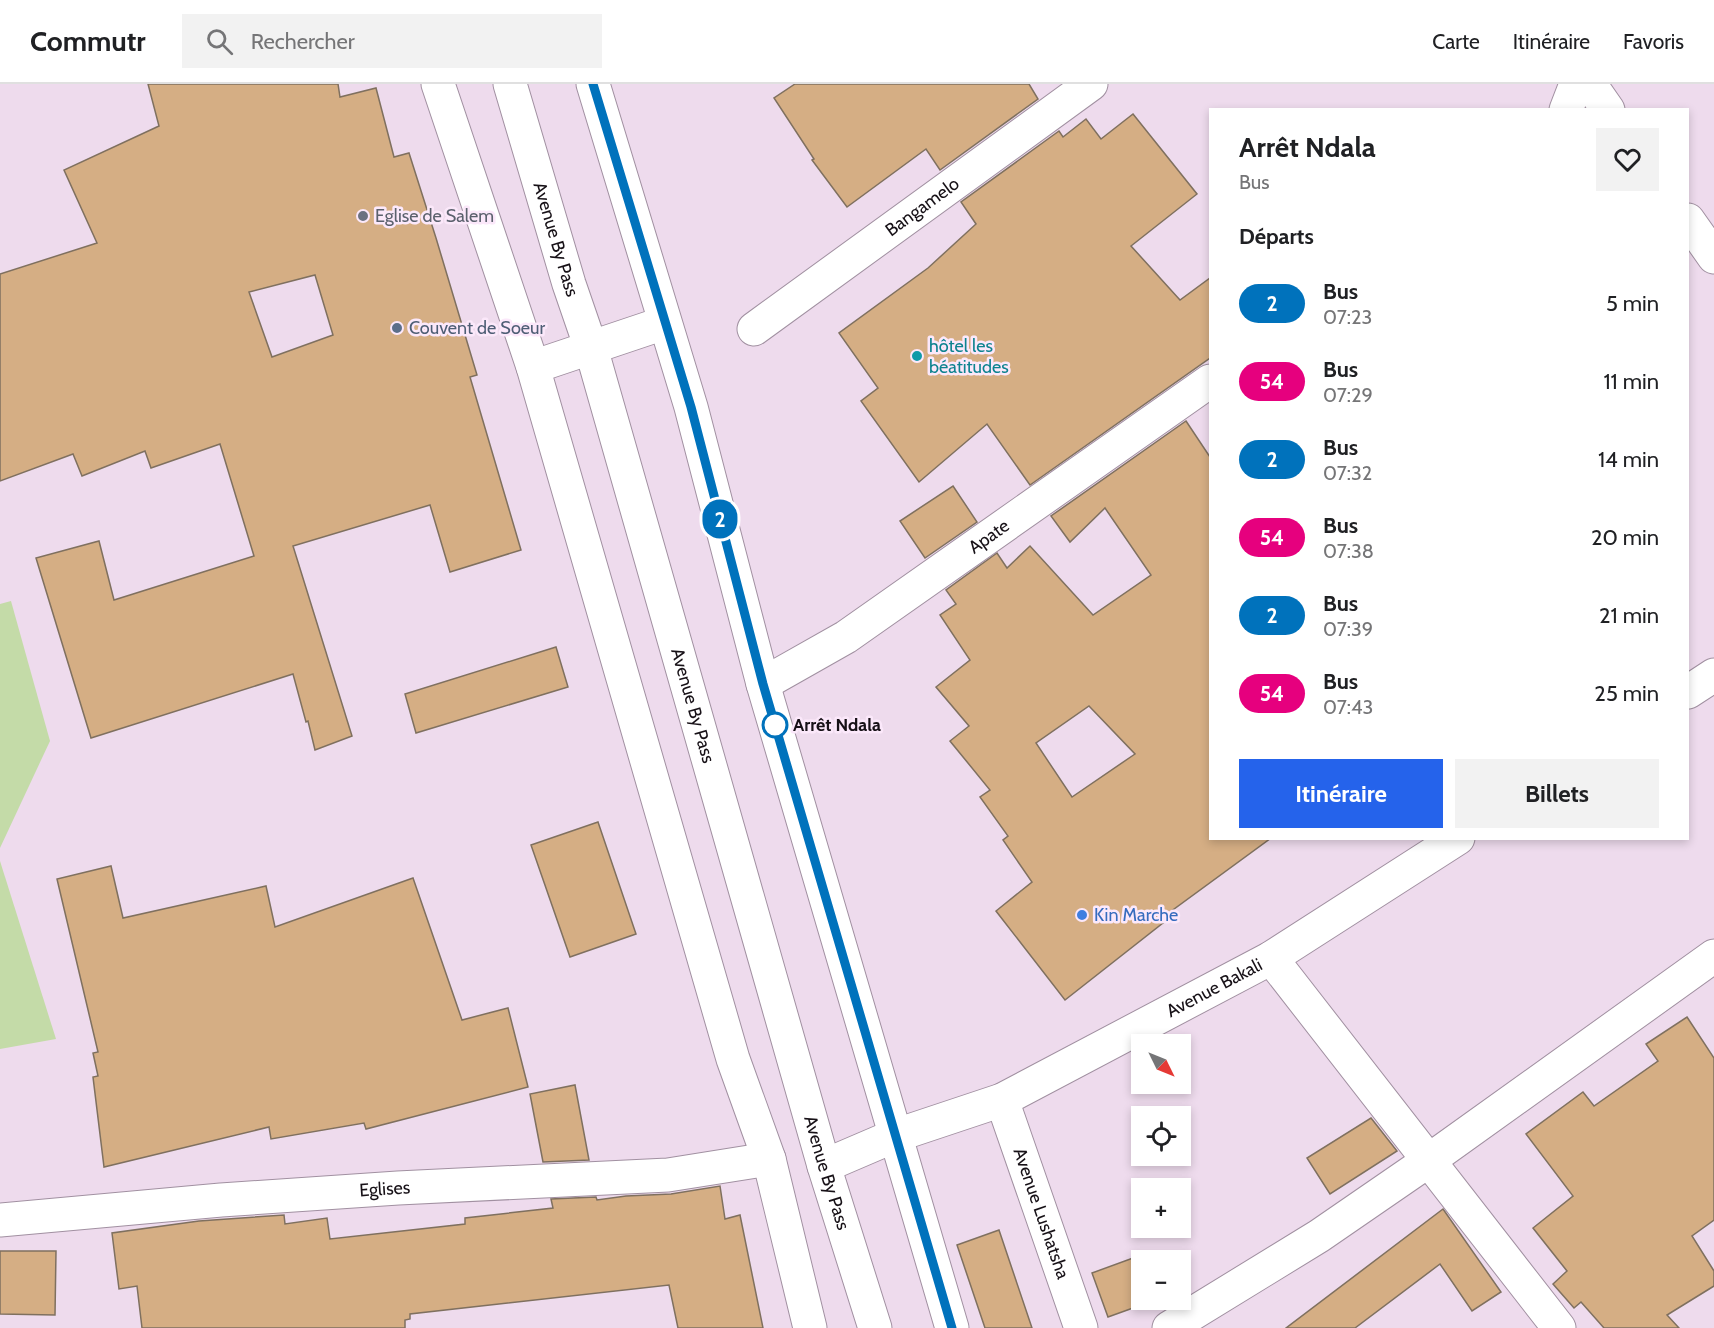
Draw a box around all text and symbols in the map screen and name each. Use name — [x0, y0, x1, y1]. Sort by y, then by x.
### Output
search box — [182, 14, 602, 68]
text: Commutr — [30, 24, 146, 58]
icon: search — [203, 25, 236, 58]
text: Rechercher — [251, 28, 355, 55]
text: Carte — [1432, 29, 1480, 54]
text: Itinéraire — [1513, 29, 1590, 54]
text: Favoris — [1623, 29, 1684, 54]
button: heart — [1596, 128, 1659, 191]
text: Arrêt Ndala — [1239, 130, 1376, 164]
text: Bus — [1239, 170, 1270, 194]
street label: Bangamelo — [881, 172, 964, 241]
street label: Avenue By Pass — [529, 180, 584, 300]
place label: Eglise de Salem — [375, 205, 494, 227]
marker: Eglise de Salem — [356, 209, 370, 223]
text: Départs — [1239, 223, 1314, 250]
text: Bus — [1323, 278, 1358, 305]
text: 5 min — [1606, 290, 1659, 317]
text: 2 — [1266, 291, 1278, 316]
text: 07:23 — [1323, 305, 1372, 329]
place label: Couvent de Soeur — [409, 317, 545, 339]
marker: Couvent de Soeur — [390, 321, 404, 335]
place label: hôtel les béatitudes — [929, 335, 1009, 378]
marker: hôtel les béatitudes — [910, 349, 924, 363]
text: Bus — [1323, 356, 1358, 383]
text: 11 min — [1603, 368, 1659, 395]
text: 54 — [1260, 369, 1284, 394]
text: 07:29 — [1323, 383, 1373, 407]
text: Bus — [1323, 434, 1358, 461]
text: 14 min — [1598, 446, 1659, 473]
text: 2 — [1266, 447, 1278, 472]
text: 07:32 — [1323, 461, 1372, 485]
line badge: 2 — [700, 500, 740, 538]
text: 2 — [714, 507, 726, 532]
text: Bus — [1323, 512, 1358, 539]
street label: Apate — [964, 515, 1013, 558]
text: 20 min — [1591, 524, 1659, 551]
text: 54 — [1260, 525, 1284, 550]
text: 07:38 — [1323, 539, 1374, 563]
text: Bus — [1323, 590, 1358, 617]
text: 21 min — [1599, 602, 1659, 629]
text: 2 — [1266, 603, 1278, 628]
text: 07:39 — [1323, 617, 1373, 641]
street label: Avenue By Pass — [666, 646, 720, 765]
text: Bus — [1323, 668, 1358, 695]
text: 25 min — [1594, 680, 1659, 707]
text: 54 — [1260, 681, 1284, 706]
text: 07:43 — [1323, 695, 1373, 719]
marker: Arrêt Ndala — [762, 712, 788, 738]
place label: Arrêt Ndala — [793, 714, 881, 736]
button: Itinéraire — [1239, 759, 1443, 828]
button: Billets — [1455, 759, 1659, 828]
place label: Kin Marche — [1094, 904, 1178, 926]
marker: Kin Marche — [1075, 908, 1089, 922]
street label: Avenue Bakali — [1163, 954, 1266, 1022]
north arrow — [1131, 1034, 1191, 1094]
map controls — [1131, 1034, 1191, 1310]
button: locate — [1131, 1106, 1191, 1166]
street label: Avenue By Pass — [799, 1113, 854, 1233]
street label: Avenue Lushatsha — [1008, 1145, 1074, 1282]
street label: Eglises — [359, 1176, 411, 1202]
button: + — [1131, 1178, 1191, 1238]
button: − — [1131, 1250, 1191, 1310]

